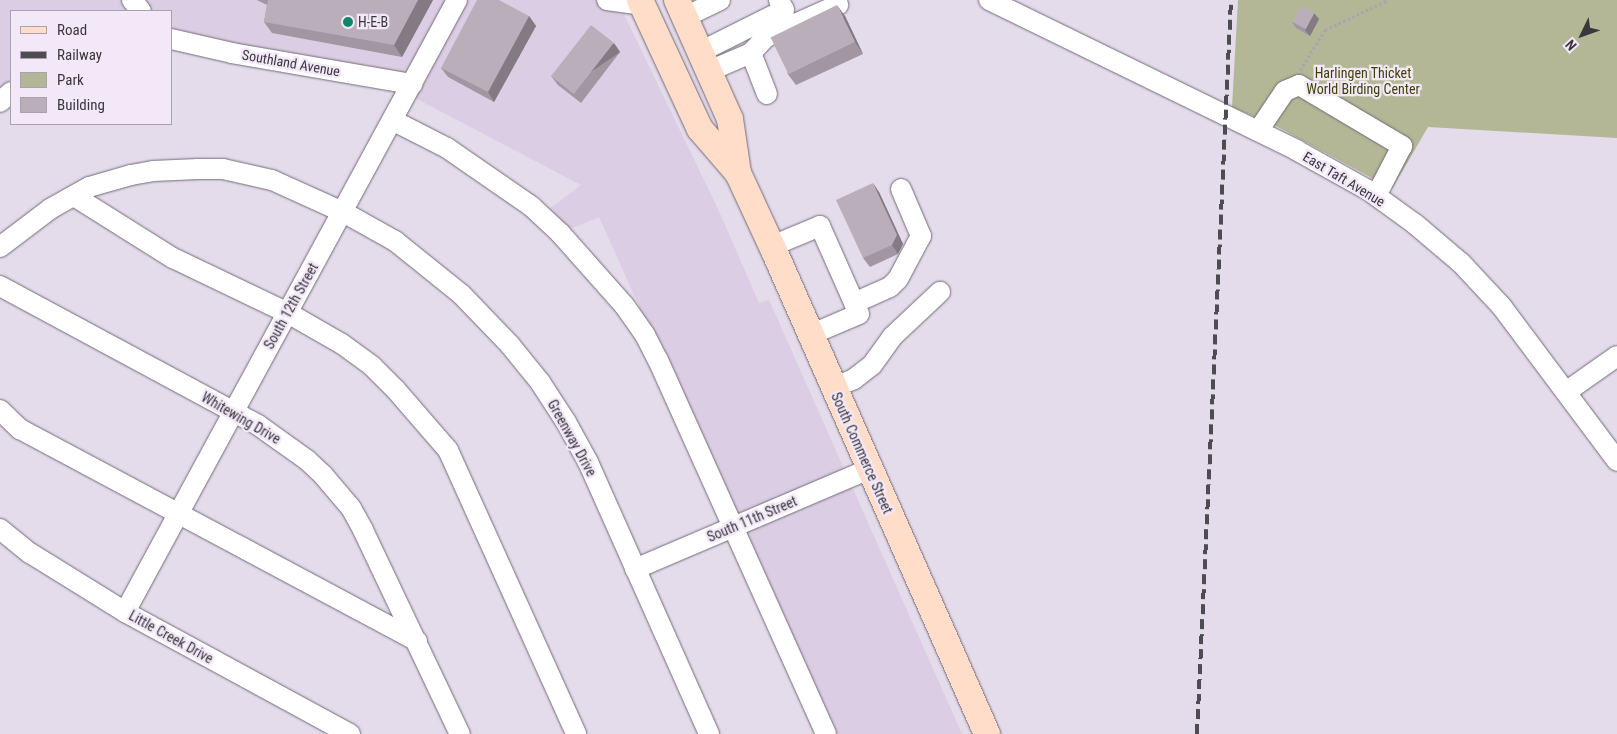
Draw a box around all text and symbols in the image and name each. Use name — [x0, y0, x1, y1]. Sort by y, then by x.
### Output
legend — [10, 10, 172, 125]
north arrow — [1557, 10, 1607, 60]
place label: H-E-B — [358, 14, 388, 30]
marker: H-E-B — [342, 16, 354, 28]
text: Road — [57, 21, 87, 39]
text: N — [1562, 37, 1580, 54]
text: Railway — [57, 46, 102, 64]
street label: Southland Avenue — [241, 46, 341, 80]
park label: Harlingen Thicket World Birding Center — [1306, 65, 1420, 98]
text: Park — [57, 71, 84, 89]
text: Building — [57, 96, 105, 114]
street label: East Taft Avenue — [1300, 148, 1388, 210]
street label: South 12th Street — [260, 260, 322, 352]
street label: Whitewing Drive — [198, 389, 284, 447]
street label: South Commerce Street — [828, 390, 896, 516]
street label: Greenway Drive — [544, 397, 600, 479]
street label: South 11th Street — [705, 493, 799, 545]
street label: Little Creek Drive — [126, 607, 216, 667]

